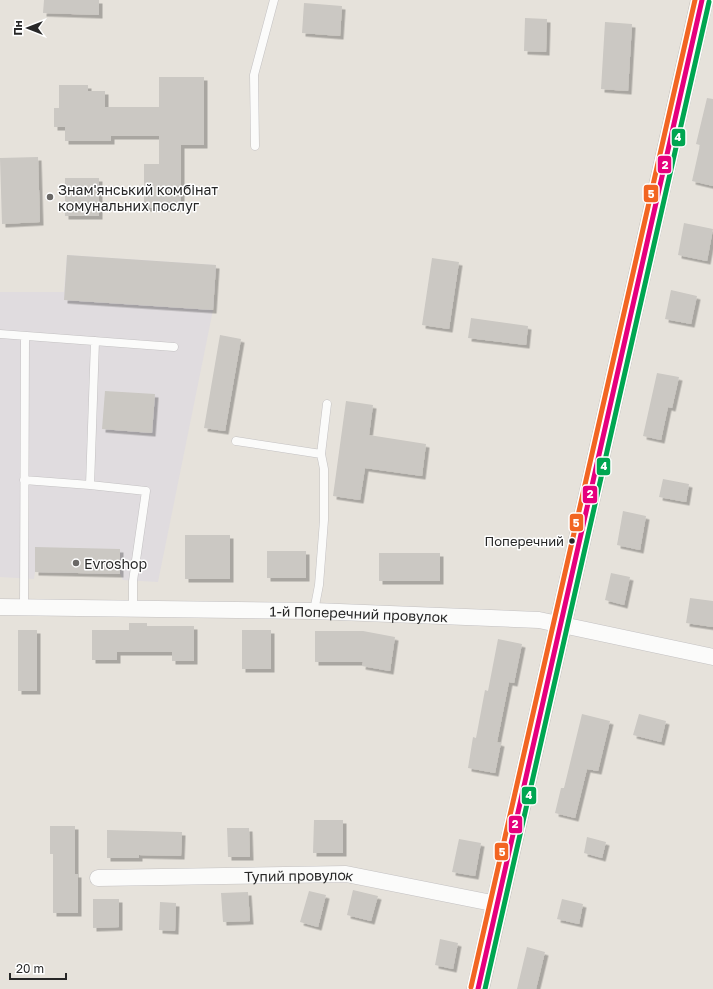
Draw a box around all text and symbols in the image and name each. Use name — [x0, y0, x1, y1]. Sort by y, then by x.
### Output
north arrow — [8, 8, 48, 48]
text: Пн — [11, 20, 24, 35]
line badge: 4 — [671, 128, 686, 147]
text: 4 — [675, 130, 682, 143]
line badge: 2 — [657, 155, 672, 174]
text: 2 — [662, 158, 669, 171]
place label: Знам'янський комбінат комунальних послуг — [58, 181, 218, 214]
line badge: 5 — [643, 184, 659, 203]
text: 5 — [648, 187, 655, 200]
marker: Знам'янський комбінат комунальних послуг — [45, 192, 55, 202]
line badge: 4 — [596, 457, 611, 476]
text: 4 — [601, 459, 608, 472]
line badge: 2 — [582, 485, 598, 504]
text: 2 — [587, 487, 594, 500]
line badge: 5 — [569, 513, 584, 532]
text: 5 — [573, 516, 580, 529]
place label: Поперечний — [485, 533, 564, 549]
marker: Поперечний — [567, 536, 577, 546]
place label: Evroshop — [84, 555, 147, 572]
marker: Evroshop — [71, 558, 81, 568]
street label: 1-й Поперечний провулок — [270, 602, 449, 625]
line badge: 4 — [521, 786, 537, 805]
text: 4 — [526, 788, 533, 801]
line badge: 2 — [508, 815, 523, 834]
text: 2 — [512, 817, 519, 830]
line badge: 5 — [494, 842, 509, 861]
text: 5 — [499, 845, 506, 858]
street label: Тупий провулок — [244, 866, 355, 884]
scale bar — [10, 955, 66, 981]
text: 20 m — [16, 961, 44, 976]

